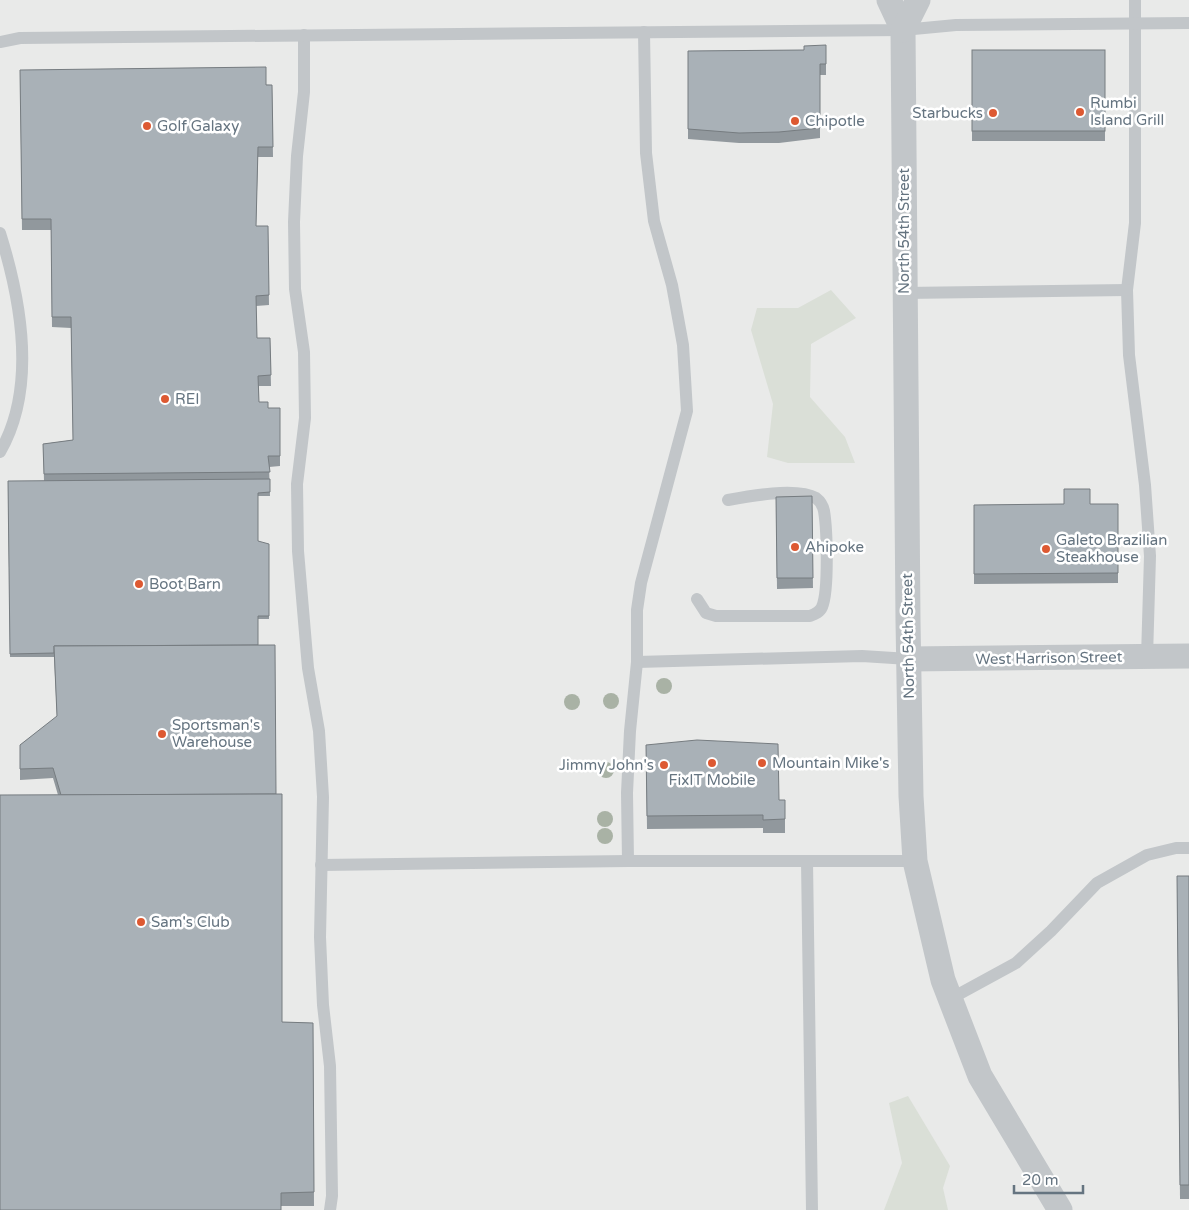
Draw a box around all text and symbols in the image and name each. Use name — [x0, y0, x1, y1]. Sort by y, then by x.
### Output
place label: Rumbi Island Grill — [1090, 94, 1164, 129]
place label: Starbucks — [912, 104, 983, 122]
marker: Rumbi Island Grill — [1074, 106, 1086, 118]
marker: Starbucks — [987, 107, 999, 119]
place label: Chipotle — [805, 112, 865, 130]
marker: Chipotle — [789, 115, 801, 127]
place label: Golf Galaxy — [157, 117, 239, 135]
marker: Golf Galaxy — [141, 120, 153, 132]
street label: North 54th Street — [895, 168, 913, 294]
place label: REI — [175, 390, 200, 408]
marker: REI — [159, 393, 171, 405]
place label: Galeto Brazilian Steakhouse — [1056, 531, 1167, 566]
place label: Ahipoke — [805, 538, 864, 556]
marker: Ahipoke — [789, 541, 801, 553]
marker: Galeto Brazilian Steakhouse — [1040, 543, 1052, 555]
street label: North 54th Street — [898, 573, 918, 699]
place label: Boot Barn — [149, 575, 221, 593]
marker: Boot Barn — [133, 578, 145, 590]
street label: West Harrison Street — [975, 648, 1123, 668]
place label: Sportsman's Warehouse — [172, 716, 260, 751]
marker: Sportsman's Warehouse — [156, 728, 168, 740]
place label: Mountain Mike's — [772, 754, 890, 772]
place label: Jimmy John's — [559, 756, 654, 774]
marker: FixIT Mobile — [706, 757, 718, 769]
marker: Mountain Mike's — [756, 757, 768, 769]
marker: Jimmy John's — [658, 759, 670, 771]
place label: FixIT Mobile — [669, 771, 755, 789]
place label: Sam's Club — [151, 913, 230, 931]
marker: Sam's Club — [135, 916, 147, 928]
scale bar — [1014, 1162, 1083, 1194]
text: 20 m — [1022, 1171, 1059, 1189]

